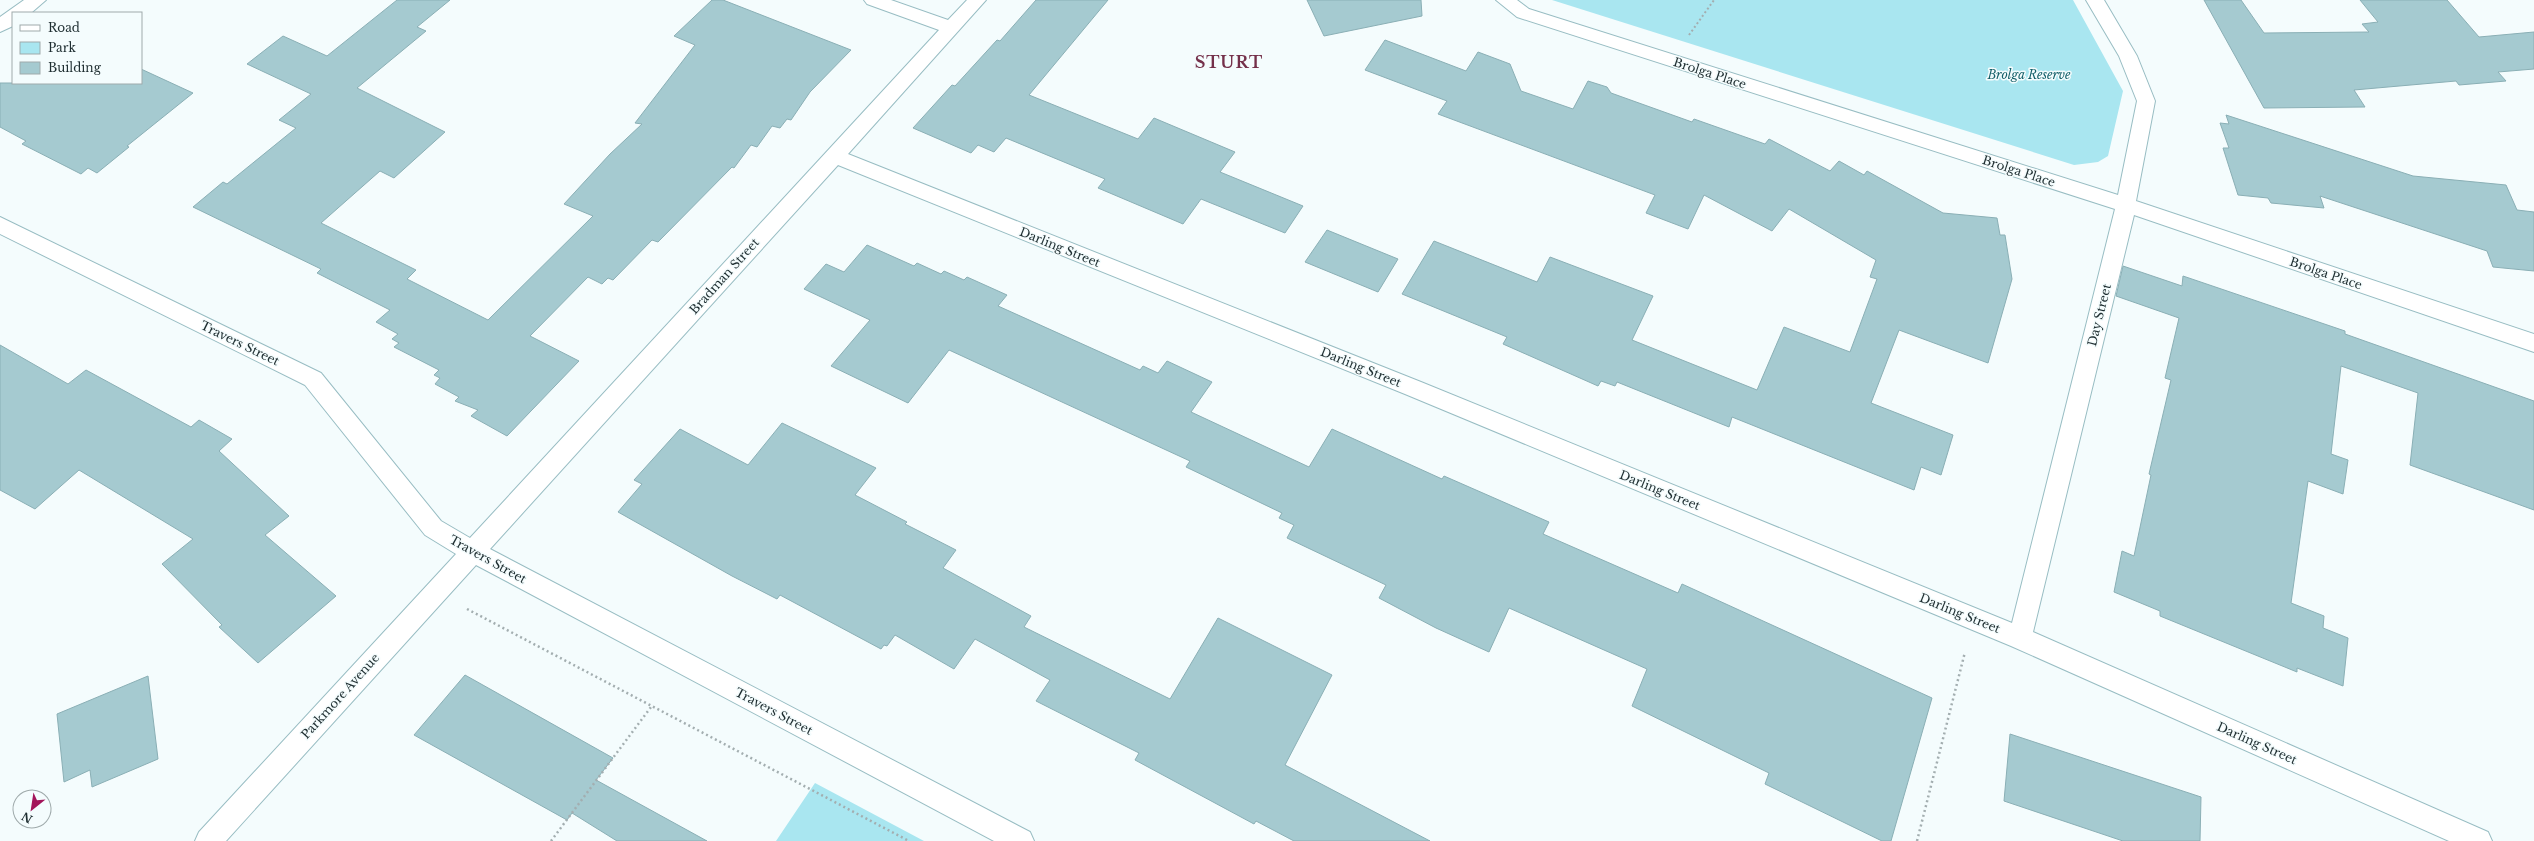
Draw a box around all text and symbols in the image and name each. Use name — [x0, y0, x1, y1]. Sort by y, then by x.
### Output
legend — [12, 12, 142, 84]
text: Road — [48, 20, 80, 35]
text: Park — [48, 40, 76, 55]
district label: STURT — [1195, 52, 1263, 72]
street label: Brolga Place — [1672, 54, 1748, 92]
text: Building — [48, 60, 102, 75]
park label: Brolga Reserve — [1987, 67, 2071, 82]
street label: Brolga Place — [1981, 152, 2057, 190]
street label: Darling Street — [1017, 224, 1103, 270]
street label: Bradman Street — [686, 235, 762, 317]
street label: Brolga Place — [2288, 254, 2364, 292]
street label: Day Street — [2084, 282, 2114, 348]
street label: Travers Street — [198, 318, 282, 369]
street label: Darling Street — [1318, 344, 1404, 390]
street label: Darling Street — [1617, 467, 1703, 513]
street label: Travers Street — [447, 532, 529, 587]
street label: Darling Street — [1917, 590, 2003, 636]
street label: Parkmore Avenue — [298, 650, 382, 742]
street label: Travers Street — [733, 684, 816, 738]
street label: Darling Street — [2215, 719, 2300, 767]
north arrow — [12, 789, 52, 829]
text: N — [18, 809, 35, 826]

